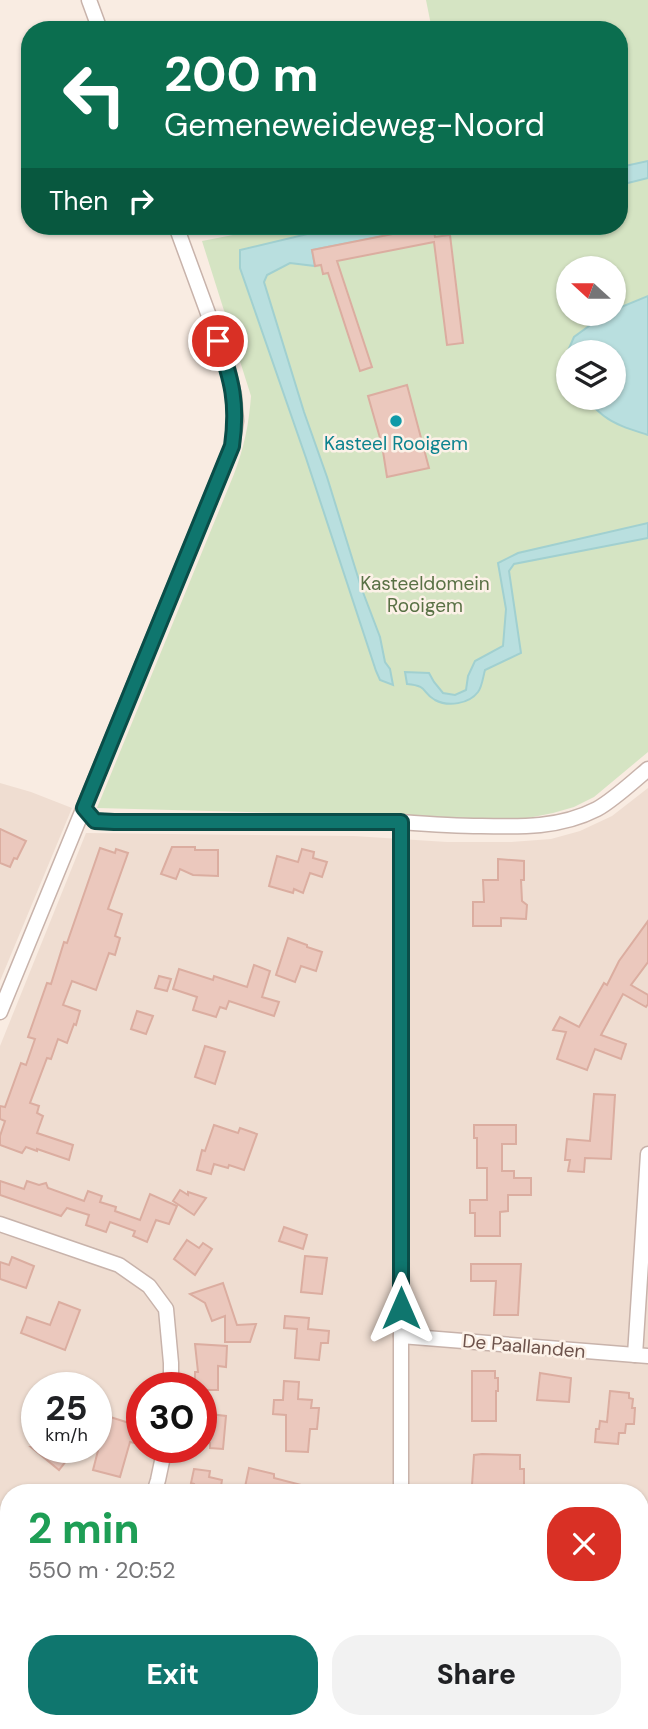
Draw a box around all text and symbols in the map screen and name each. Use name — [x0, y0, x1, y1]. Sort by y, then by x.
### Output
text: 200 m — [164, 42, 319, 106]
icon: left — [49, 49, 140, 140]
text: Gemeneweideweg-Noord — [164, 104, 545, 146]
icon: right — [122, 182, 160, 220]
text: Then — [49, 184, 108, 218]
north arrow — [556, 256, 626, 326]
map controls — [556, 256, 626, 410]
pin — [188, 311, 248, 371]
icon: arrive — [199, 322, 237, 360]
button: layers — [556, 340, 626, 410]
marker: Kasteel Rooigem — [388, 413, 404, 429]
place label: Kasteel Rooigem — [324, 431, 468, 456]
park label: Kasteeldomein Rooigem — [360, 571, 490, 618]
position arrow — [364, 1271, 438, 1345]
street label: De Paallanden — [461, 1328, 587, 1364]
speed limit sign: 30 — [126, 1372, 217, 1463]
text: 25 — [46, 1385, 87, 1431]
text: km/h — [45, 1423, 88, 1447]
text: 2 min — [28, 1501, 139, 1556]
button: close — [547, 1507, 621, 1581]
text: 550 m · 20:52 — [28, 1555, 175, 1585]
button: Exit — [28, 1635, 318, 1715]
button: Share — [332, 1635, 621, 1715]

